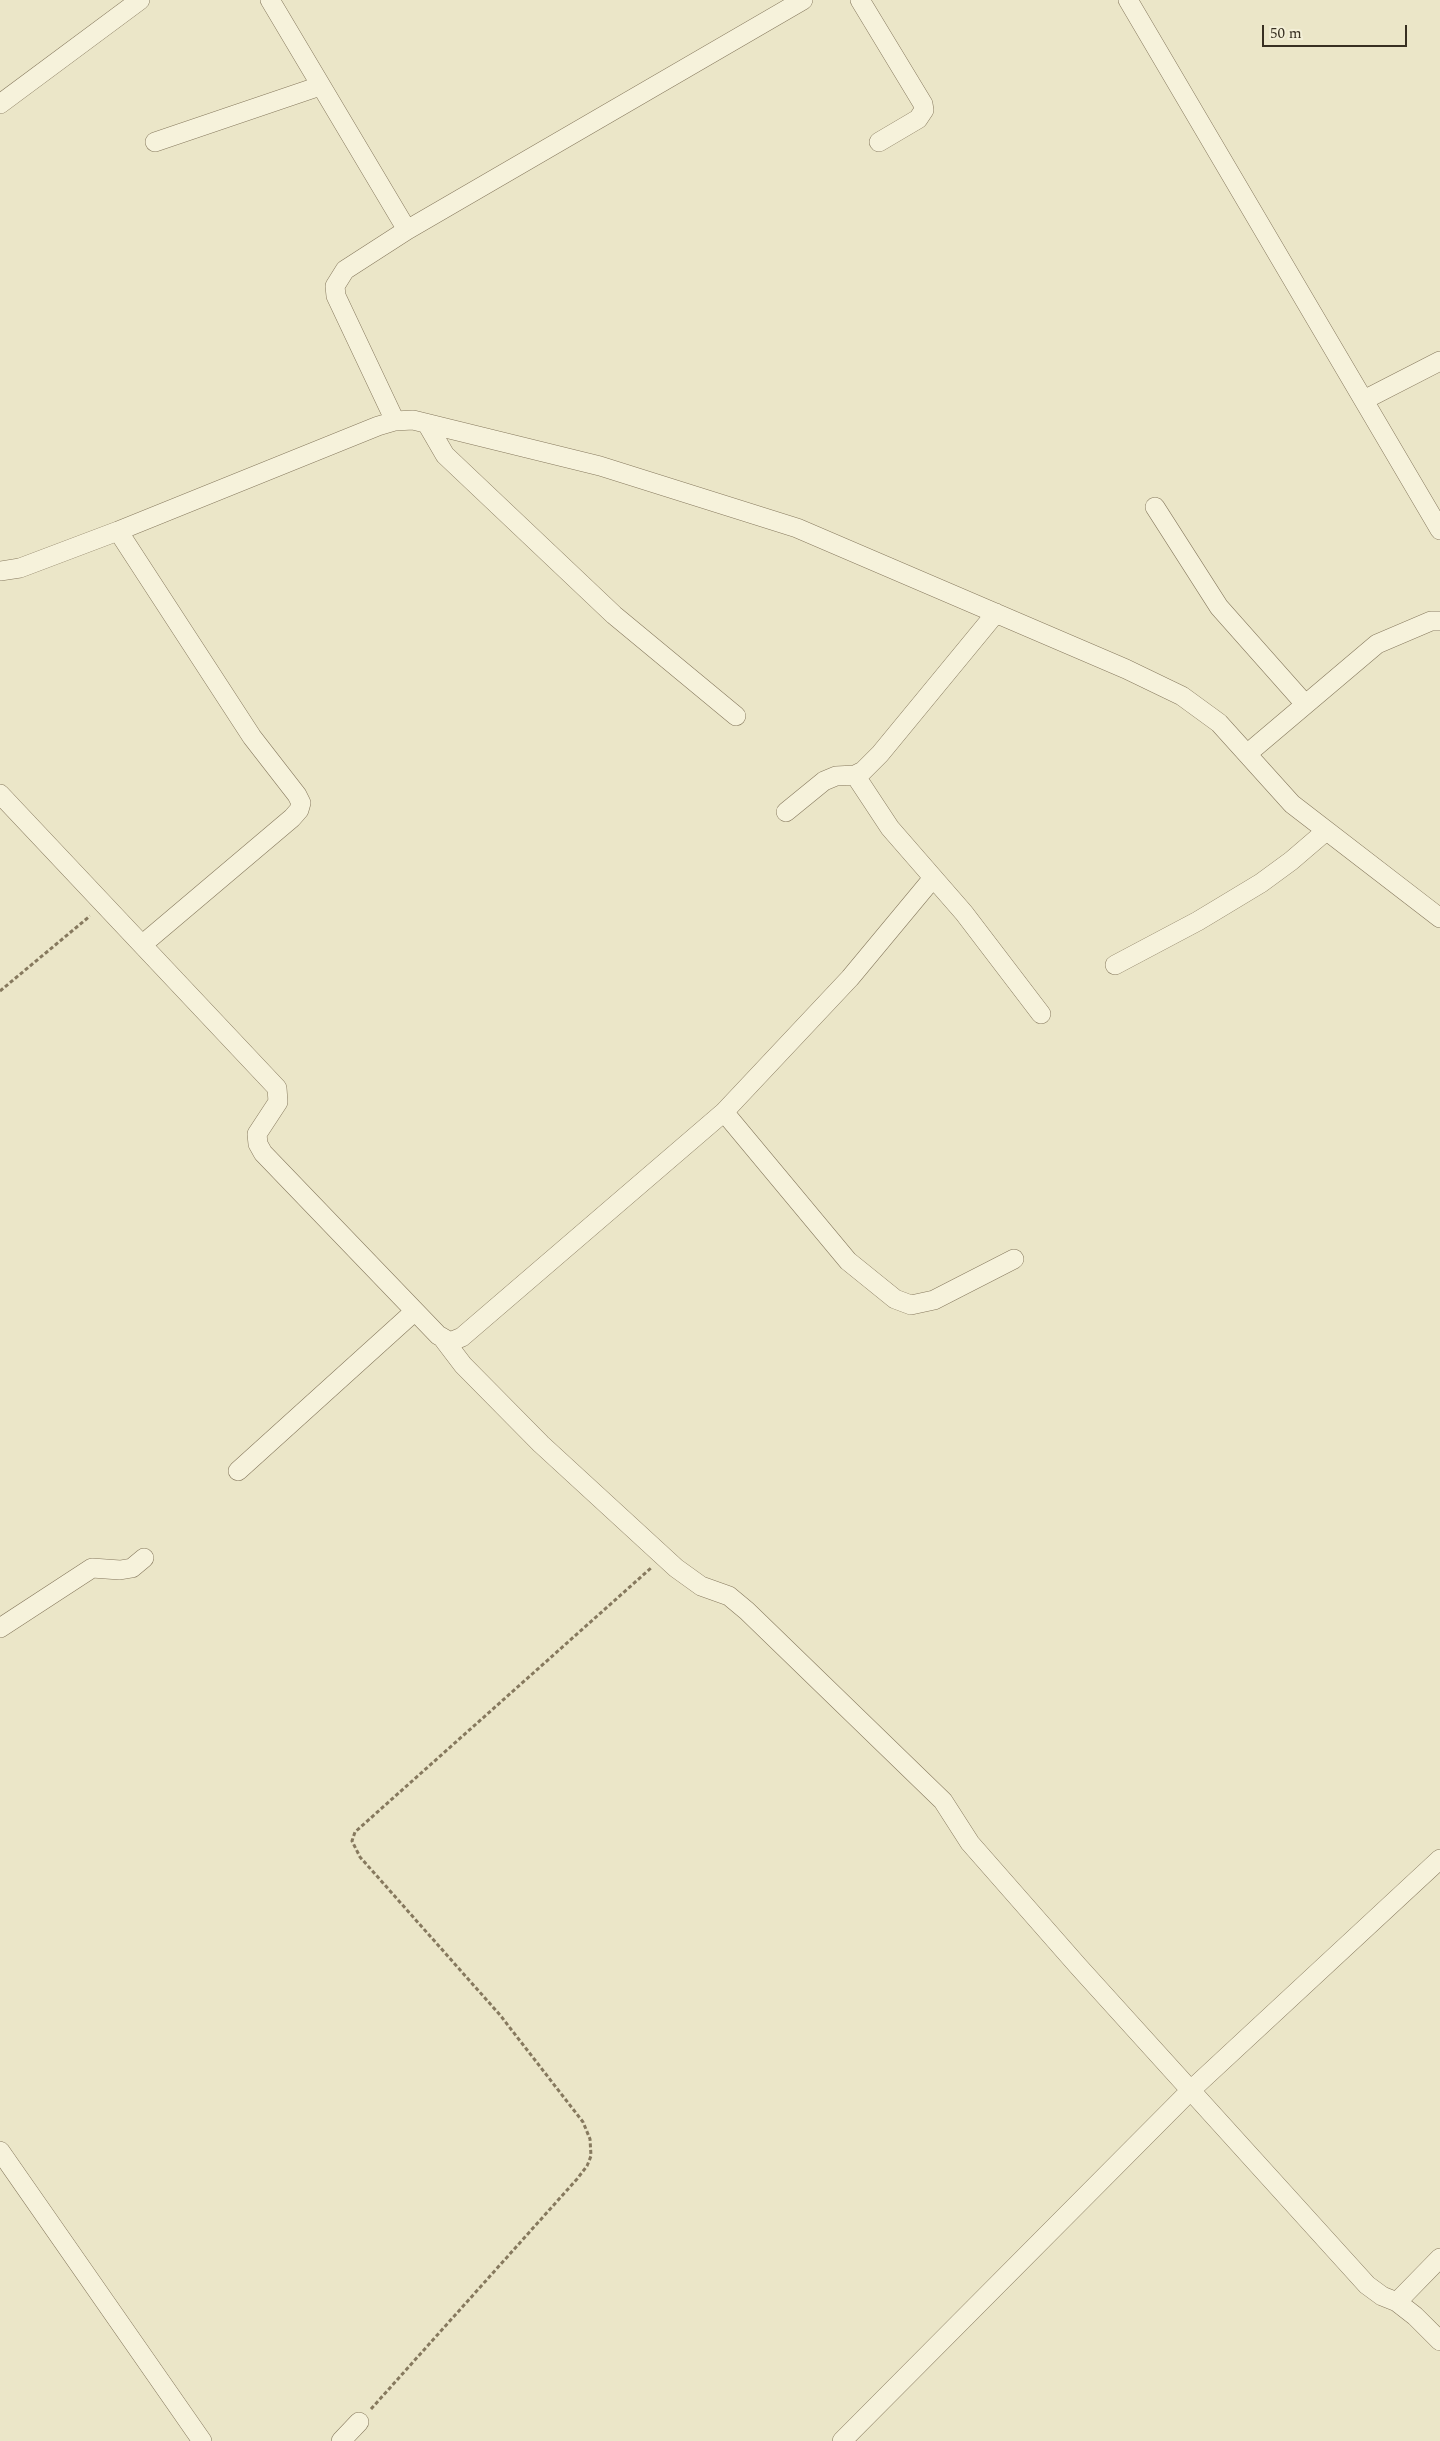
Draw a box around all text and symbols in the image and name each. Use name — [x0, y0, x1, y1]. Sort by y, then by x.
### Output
scale bar — [1265, 15, 1410, 47]
text: 50 m — [1270, 22, 1302, 45]

